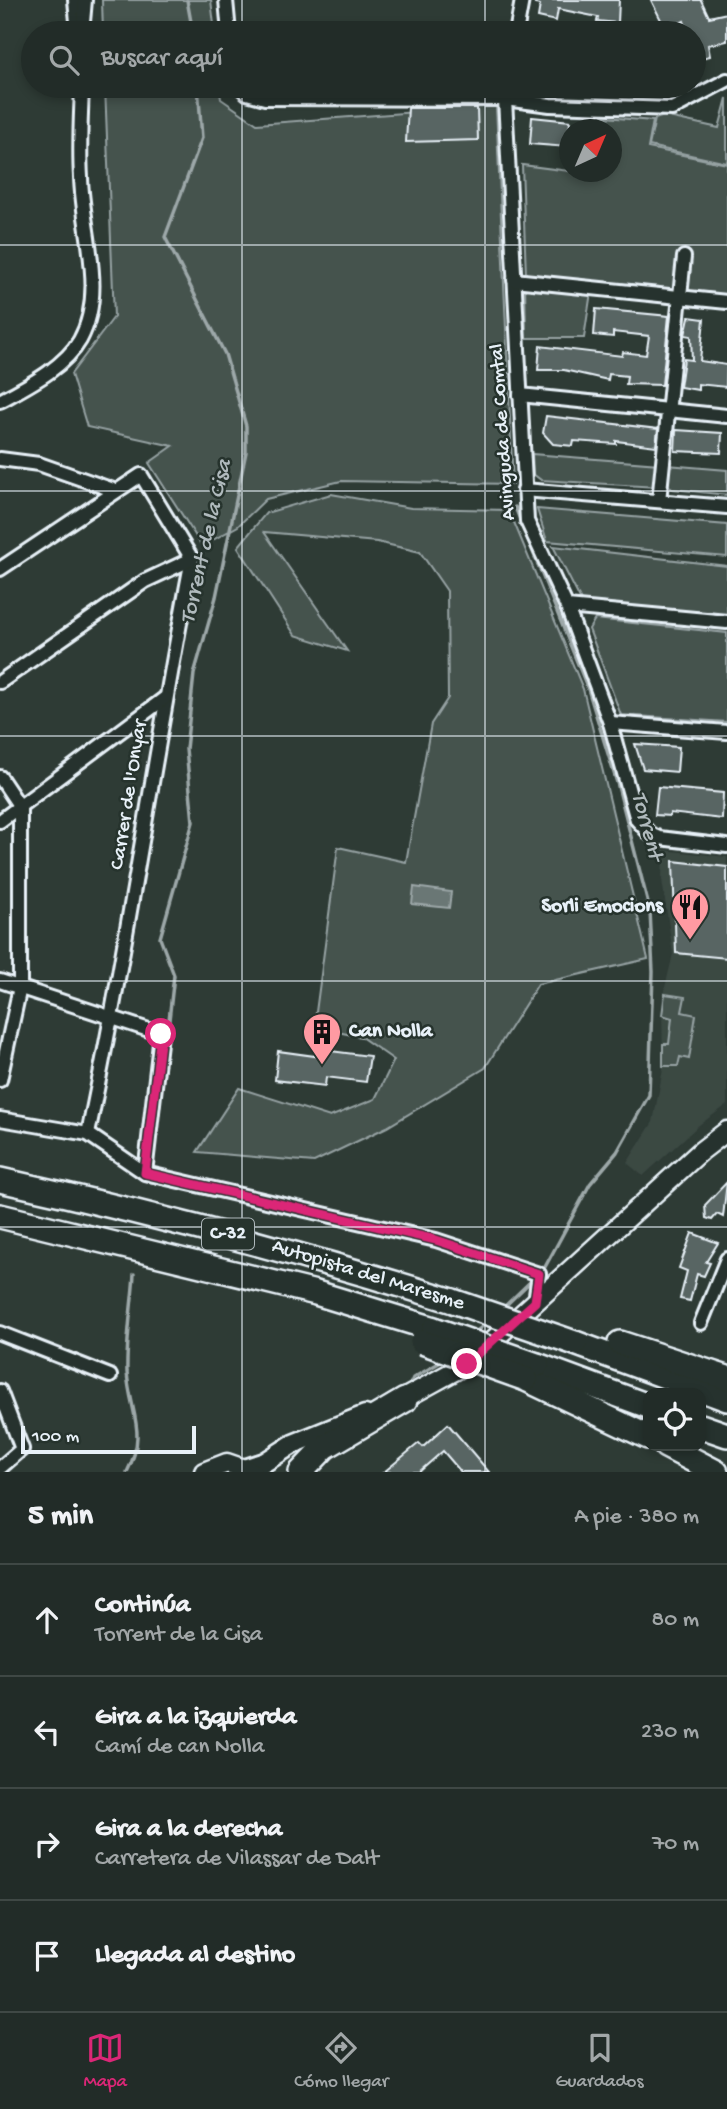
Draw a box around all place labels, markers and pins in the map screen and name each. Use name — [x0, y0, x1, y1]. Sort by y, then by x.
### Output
restaurant icon: Sorli Emocions — [669, 886, 711, 941]
place label: Sorli Emocions — [542, 895, 664, 920]
building icon: Can Nolla — [301, 1011, 343, 1066]
place label: Can Nolla — [348, 1020, 434, 1045]

